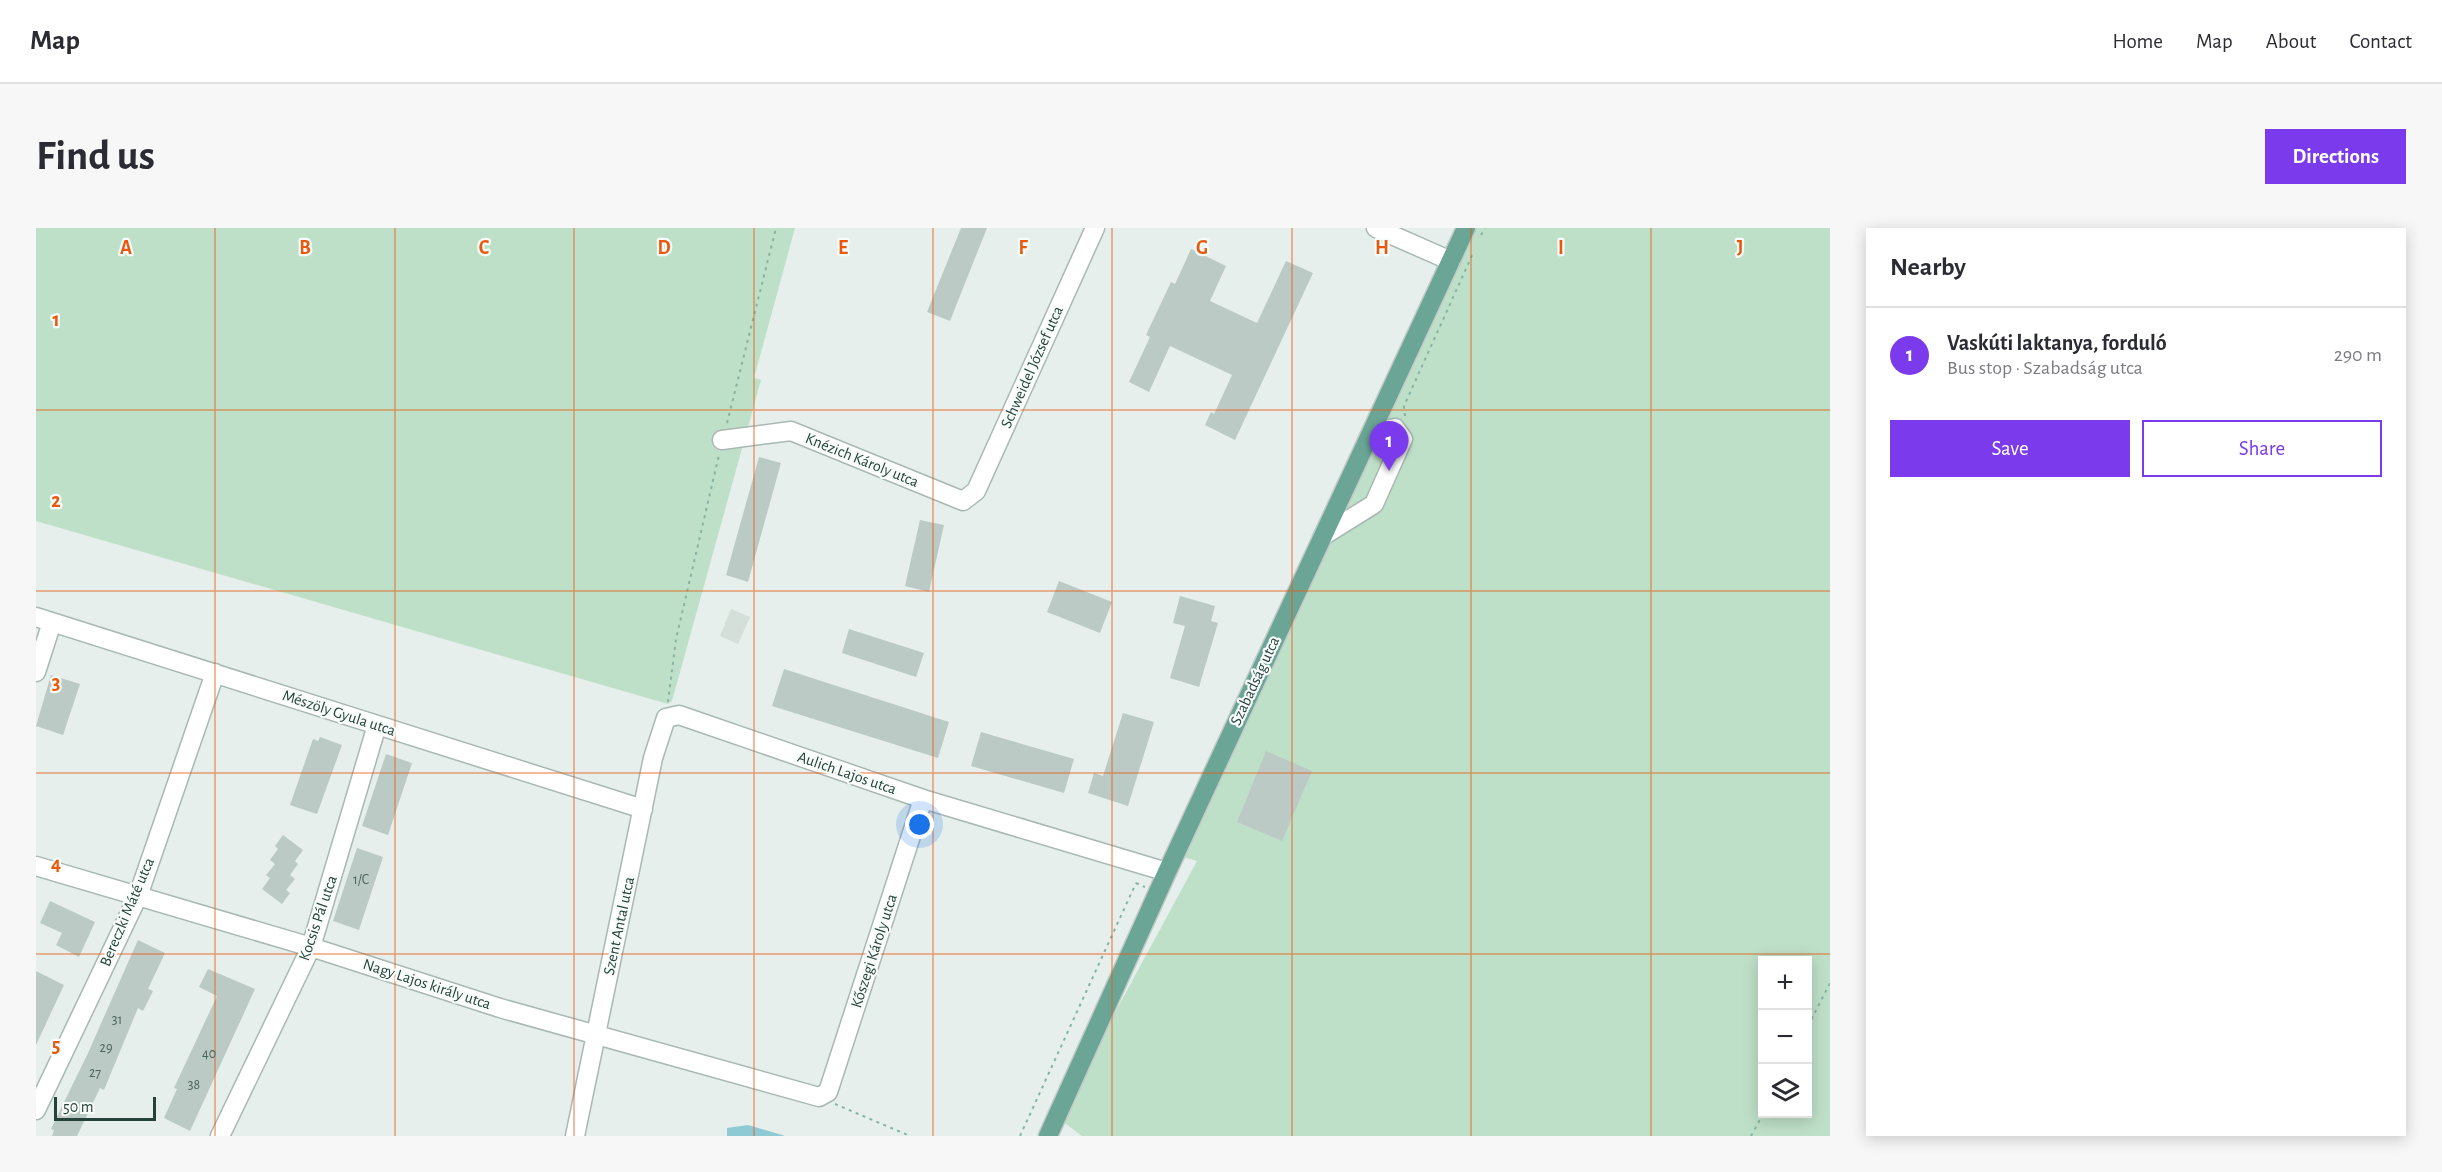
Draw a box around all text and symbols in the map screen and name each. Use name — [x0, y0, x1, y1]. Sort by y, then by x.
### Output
text: Map — [30, 27, 80, 55]
text: Home — [2112, 31, 2163, 52]
text: Map — [2196, 31, 2233, 52]
text: About — [2266, 31, 2316, 52]
text: Contact — [2349, 31, 2412, 52]
button: Directions — [2265, 129, 2406, 184]
text: Find us — [36, 135, 155, 177]
text: A — [120, 238, 132, 258]
text: B — [299, 238, 311, 258]
text: C — [479, 238, 490, 258]
text: D — [657, 238, 671, 258]
text: E — [838, 238, 848, 258]
text: F — [1018, 238, 1028, 258]
text: G — [1196, 238, 1208, 258]
text: H — [1375, 238, 1389, 258]
text: I — [1558, 238, 1564, 258]
text: J — [1737, 238, 1743, 258]
text: Nearby — [1890, 254, 1966, 280]
street label: Schweidel József utca — [998, 304, 1066, 430]
text: 1 — [52, 310, 60, 330]
text: Vaskúti laktanya, forduló — [1947, 332, 2167, 354]
text: 1 — [1906, 345, 1913, 365]
text: 290 m — [2334, 345, 2382, 365]
text: Bus stop · Szabadság utca — [1947, 358, 2143, 378]
button: Save — [1890, 420, 2130, 477]
button: Share — [2142, 420, 2382, 477]
pin: 1 — [1370, 422, 1408, 471]
street label: Knézich Károly utca — [803, 430, 921, 491]
text: 2 — [51, 491, 61, 511]
street label: Szabadság utca — [1228, 634, 1282, 728]
text: 3 — [52, 673, 60, 693]
street label: Mészöly Gyula utca — [280, 687, 398, 740]
street label: Aulich Lajos utca — [795, 749, 898, 798]
your location — [905, 810, 934, 839]
text: 4 — [51, 854, 61, 874]
street label: Bereczki Máté utca — [97, 855, 157, 969]
street label: Kocsis Pál utca — [296, 873, 340, 963]
house number: 1/C — [353, 873, 369, 887]
street label: Szent Antal utca — [601, 875, 637, 977]
street label: Kőszegi Károly utca — [848, 892, 901, 1010]
street label: Nagy Lajos király utca — [361, 956, 493, 1013]
map controls — [1758, 956, 1812, 1118]
button: + — [1758, 956, 1812, 1010]
button: − — [1758, 1010, 1812, 1064]
house number: 31 — [112, 1013, 122, 1027]
text: 5 — [52, 1036, 60, 1056]
house number: 29 — [100, 1041, 112, 1055]
house number: 40 — [202, 1047, 216, 1061]
button: layers — [1758, 1064, 1812, 1118]
house number: 27 — [89, 1066, 101, 1080]
house number: 38 — [188, 1078, 200, 1092]
scale bar — [54, 1094, 156, 1122]
text: 50 m — [63, 1099, 94, 1115]

